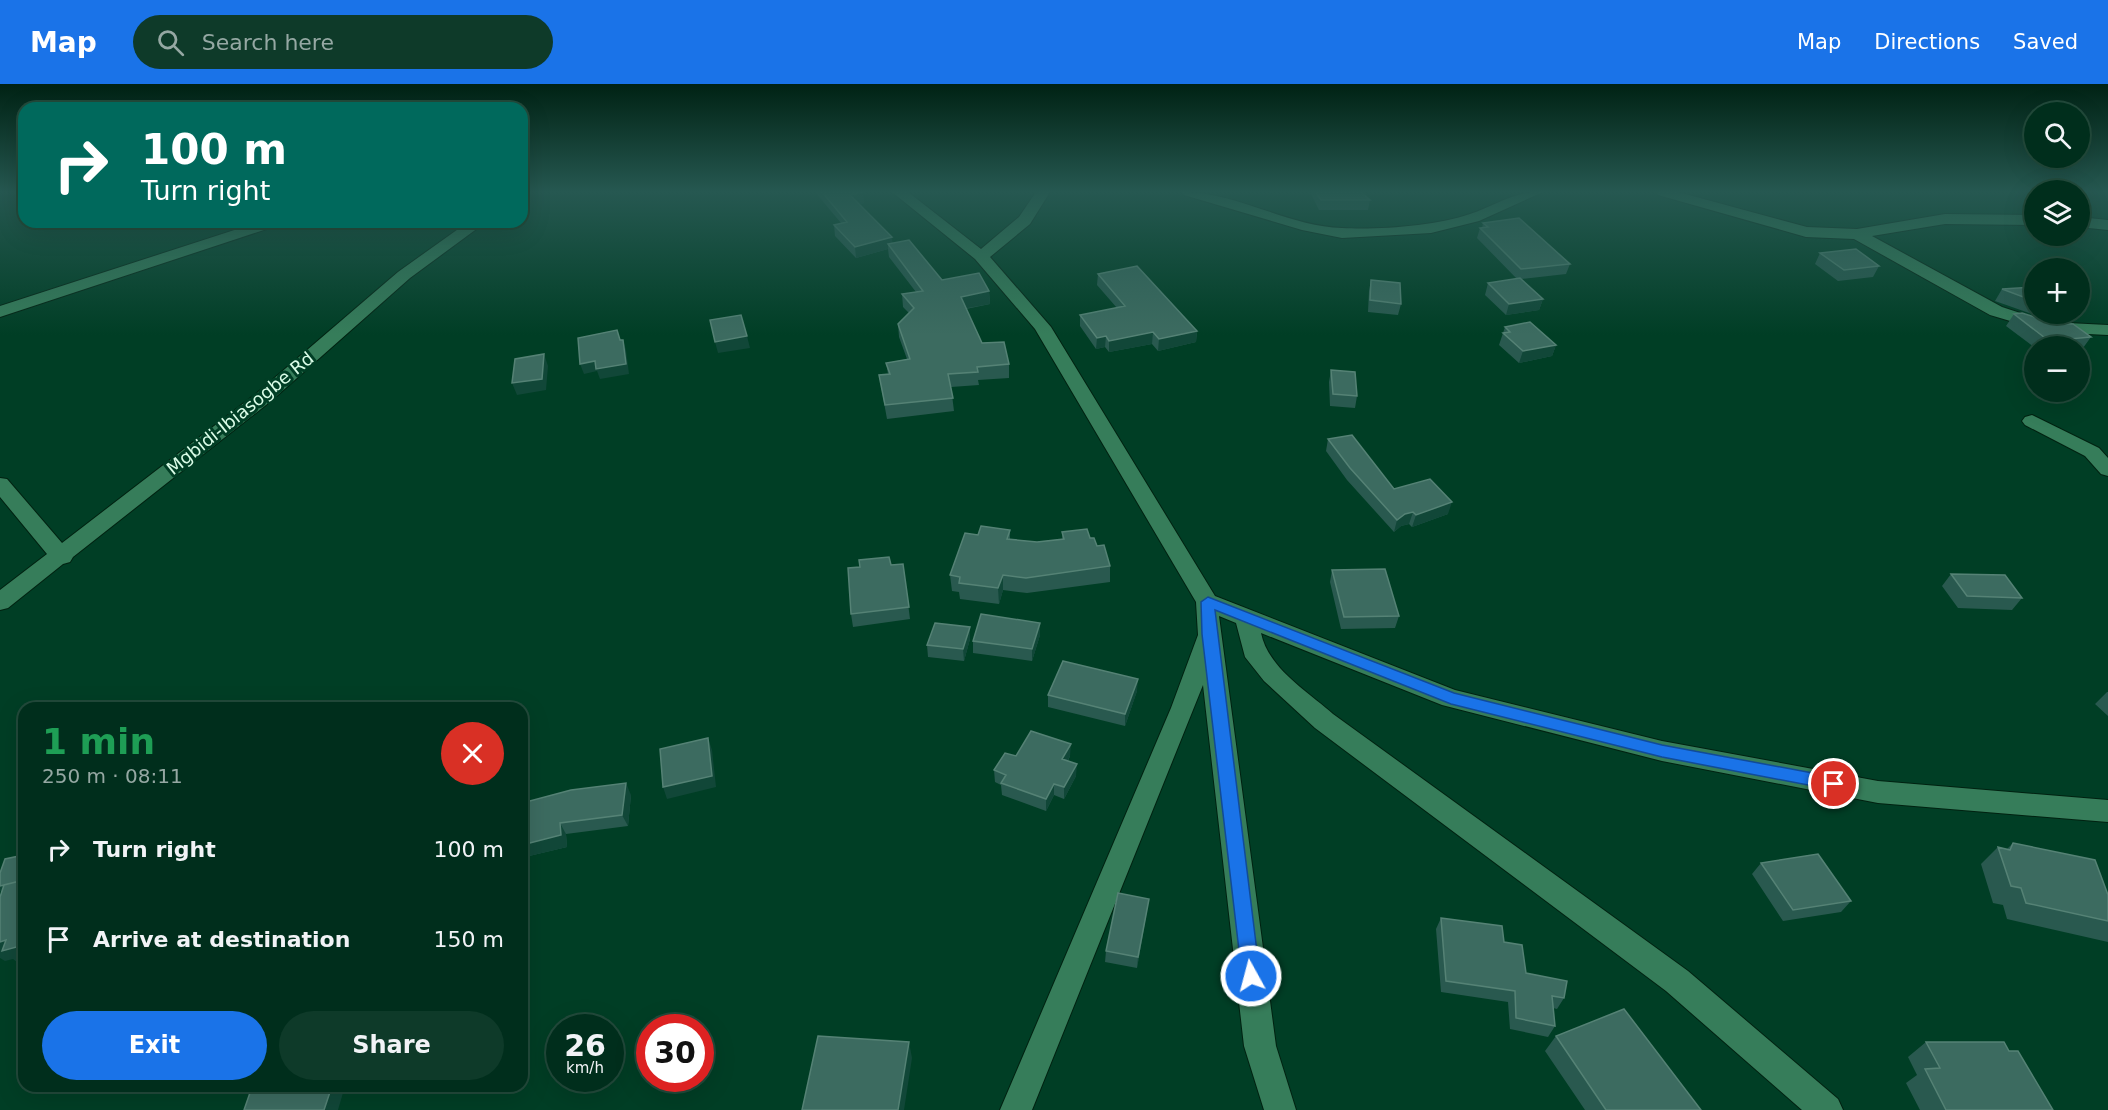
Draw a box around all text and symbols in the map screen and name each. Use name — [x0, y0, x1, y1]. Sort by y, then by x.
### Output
search box — [133, 15, 553, 69]
text: Map — [30, 26, 97, 59]
icon: search — [154, 26, 187, 59]
text: Search here — [202, 30, 334, 55]
text: Map — [1797, 30, 1841, 54]
text: Directions — [1874, 30, 1980, 54]
text: Saved — [2013, 30, 2078, 54]
map controls — [2024, 102, 2090, 402]
button: search — [2024, 102, 2090, 168]
text: 100 m — [141, 125, 287, 174]
icon: right — [42, 126, 120, 204]
text: Turn right — [141, 175, 270, 206]
button: layers — [2024, 180, 2090, 246]
button: + — [2024, 258, 2090, 324]
button: − — [2024, 336, 2090, 402]
street label: Mgbidi-Ibiasogbe Rd — [162, 347, 318, 479]
text: 1 min — [42, 721, 155, 762]
button: close — [441, 722, 504, 785]
pin — [1808, 758, 1859, 809]
text: 250 m · 08:11 — [42, 764, 183, 788]
icon: arrive — [1817, 767, 1850, 800]
icon: right — [42, 833, 75, 866]
text: Turn right — [93, 837, 216, 862]
text: 100 m — [434, 837, 504, 862]
icon: arrive — [42, 923, 75, 956]
text: Arrive at destination — [93, 927, 350, 952]
text: 150 m — [434, 927, 504, 952]
position arrow — [1219, 944, 1283, 1008]
button: Exit — [42, 1011, 267, 1080]
button: Share — [279, 1011, 504, 1080]
speed limit sign: 30 — [636, 1014, 714, 1092]
text: 26 — [564, 1028, 606, 1063]
text: km/h — [566, 1059, 604, 1077]

